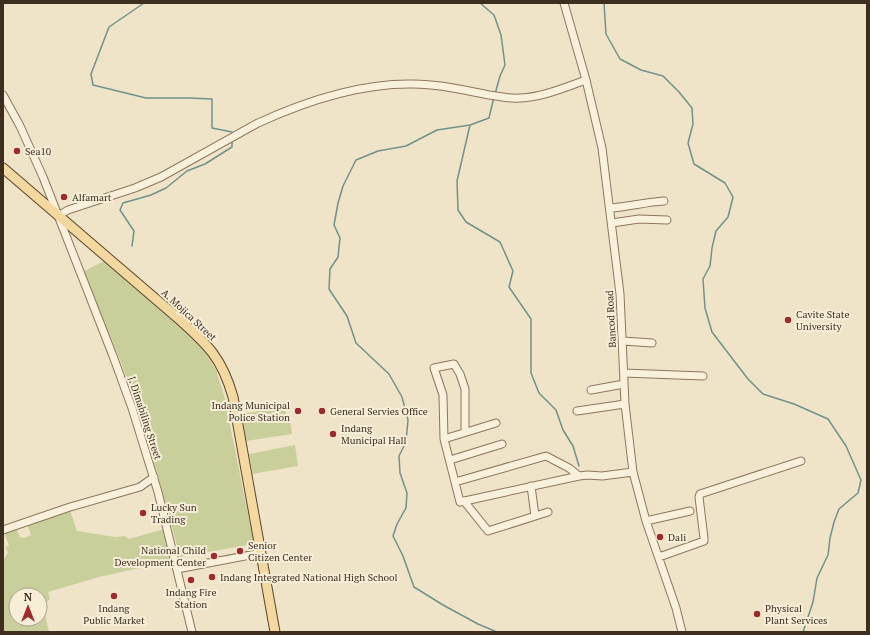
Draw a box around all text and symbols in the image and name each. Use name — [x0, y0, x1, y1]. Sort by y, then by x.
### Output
place label: Sea10 — [25, 145, 51, 158]
marker: Sea10 — [12, 146, 22, 156]
place label: Alfamart — [72, 191, 112, 204]
marker: Alfamart — [59, 192, 69, 202]
street label: A. Mojica Street — [159, 286, 219, 344]
street label: Bancod Road — [603, 290, 619, 348]
place label: Cavite State University — [796, 308, 850, 333]
marker: Cavite State University — [783, 315, 793, 325]
street label: J. Dimabiling Street — [125, 375, 165, 462]
place label: Indang Municipal Police Station — [212, 399, 290, 424]
place label: General Servies Office — [330, 405, 428, 418]
marker: Indang Municipal Police Station — [293, 406, 303, 416]
marker: General Servies Office — [317, 406, 327, 416]
place label: Indang Municipal Hall — [341, 422, 407, 447]
marker: Indang Municipal Hall — [328, 429, 338, 439]
place label: Lucky Sun Trading — [151, 501, 197, 526]
marker: Lucky Sun Trading — [138, 508, 148, 518]
place label: Dali — [668, 531, 686, 544]
marker: Dali — [655, 532, 665, 542]
place label: Senior Citizen Center — [248, 539, 312, 564]
place label: National Child Development Center — [114, 544, 206, 569]
marker: Senior Citizen Center — [235, 546, 245, 556]
marker: National Child Development Center — [209, 551, 219, 561]
place label: Indang Integrated National High School — [220, 571, 398, 584]
marker: Indang Integrated National High School — [207, 572, 217, 582]
marker: Indang Fire Station — [186, 575, 196, 585]
place label: Indang Fire Station — [165, 586, 217, 611]
north arrow — [8, 587, 48, 627]
text: N — [24, 590, 33, 604]
marker: Indang Public Market — [109, 591, 119, 601]
place label: Indang Public Market — [83, 602, 145, 627]
place label: Physical Plant Services — [765, 602, 827, 627]
marker: Physical Plant Services — [752, 609, 762, 619]

